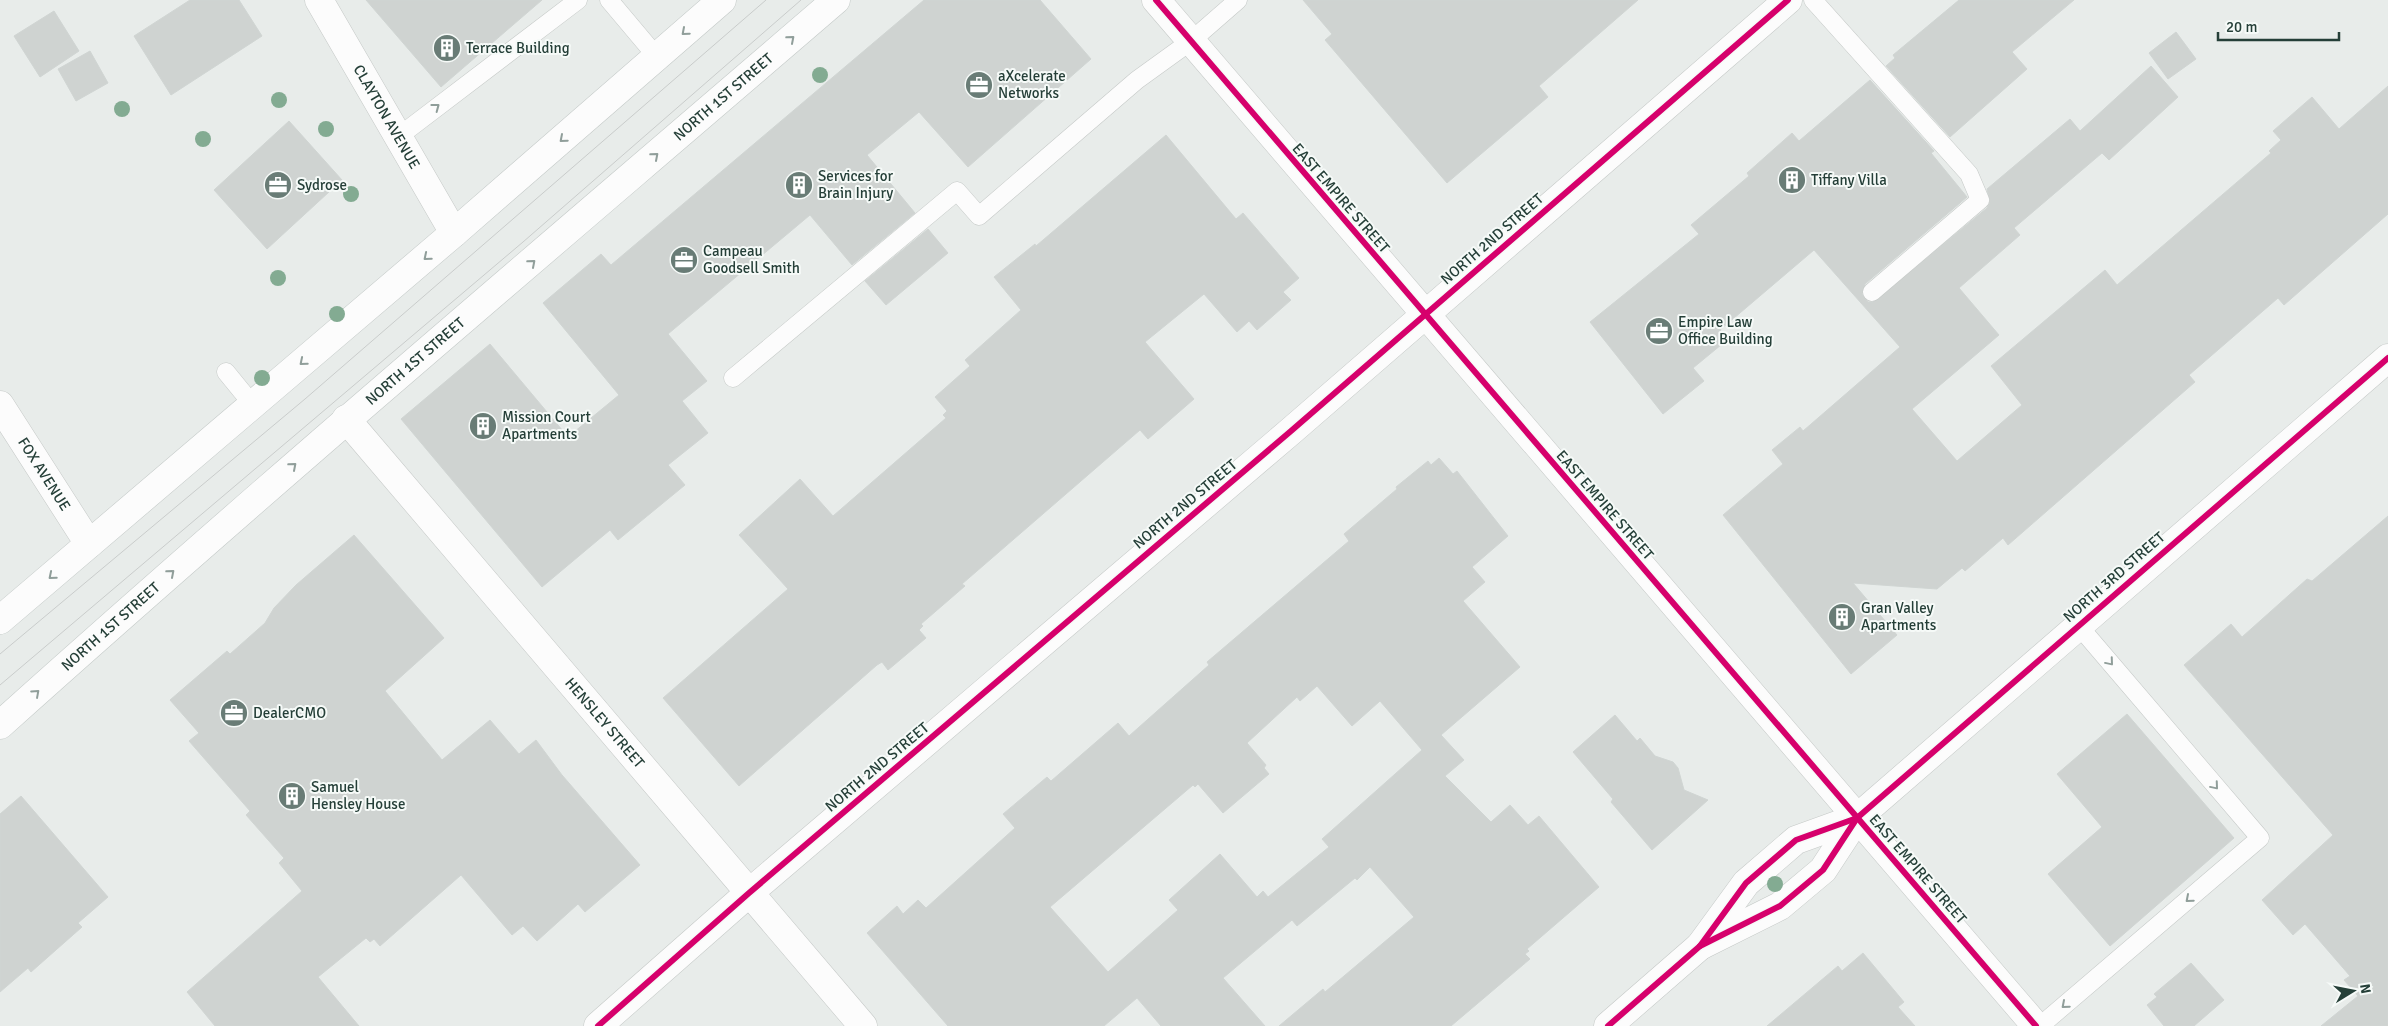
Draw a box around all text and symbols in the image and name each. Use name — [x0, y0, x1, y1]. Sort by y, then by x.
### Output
scale bar — [2218, 10, 2339, 42]
text: 20 m — [2226, 18, 2257, 36]
one-way arrow — [682, 26, 691, 35]
building icon: Terrace Building — [432, 33, 462, 63]
one-way arrow — [785, 36, 794, 44]
place label: Terrace Building — [466, 39, 570, 57]
street label: NORTH 1ST STREET — [670, 49, 777, 144]
street label: CLAYTON AVENUE — [349, 62, 424, 172]
place label: aXcelerate Networks — [998, 67, 1066, 102]
office icon: aXcelerate Networks — [964, 70, 994, 100]
one-way arrow — [430, 105, 439, 113]
one-way arrow — [559, 133, 568, 142]
street label: EAST EMPIRE STREET — [1289, 140, 1394, 257]
one-way arrow — [649, 153, 658, 162]
building icon: Tiffany Villa — [1777, 165, 1807, 195]
place label: Services for Brain Injury — [818, 167, 894, 202]
office icon: Sydrose — [263, 170, 293, 200]
building icon: Services for Brain Injury — [784, 170, 814, 200]
place label: Tiffany Villa — [1811, 171, 1887, 189]
place label: Sydrose — [297, 176, 347, 194]
street label: NORTH 2ND STREET — [1437, 189, 1547, 288]
place label: Campeau Goodsell Smith — [703, 242, 800, 277]
office icon: Campeau Goodsell Smith — [669, 245, 699, 275]
one-way arrow — [423, 251, 432, 260]
one-way arrow — [526, 259, 535, 268]
street label: NORTH 1ST STREET — [362, 313, 469, 409]
place label: Empire Law Office Building — [1678, 313, 1773, 348]
office icon: Empire Law Office Building — [1644, 316, 1674, 346]
one-way arrow — [300, 356, 309, 365]
place label: Mission Court Apartments — [502, 408, 591, 443]
building icon: Mission Court Apartments — [468, 411, 498, 441]
street label: FOX AVENUE — [14, 434, 74, 514]
street label: EAST EMPIRE STREET — [1553, 447, 1658, 564]
street label: NORTH 2ND STREET — [1130, 455, 1241, 553]
one-way arrow — [288, 463, 297, 472]
street label: NORTH 3RD STREET — [2060, 528, 2169, 626]
one-way arrow — [49, 570, 58, 579]
one-way arrow — [166, 570, 175, 579]
street label: NORTH 1ST STREET — [58, 578, 164, 675]
place label: Gran Valley Apartments — [1861, 599, 1937, 634]
building icon: Gran Valley Apartments — [1827, 602, 1857, 632]
one-way arrow — [2104, 656, 2113, 665]
street label: HENSLEY STREET — [561, 674, 649, 772]
one-way arrow — [31, 690, 40, 699]
office icon: DealerCMO — [219, 698, 249, 728]
place label: DealerCMO — [253, 704, 326, 722]
street label: NORTH 2ND STREET — [822, 718, 933, 816]
place label: Samuel Hensley House — [311, 778, 405, 813]
one-way arrow — [2209, 780, 2218, 789]
building icon: Samuel Hensley House — [277, 781, 307, 811]
street label: EAST EMPIRE STREET — [1866, 811, 1971, 928]
one-way arrow — [2185, 893, 2194, 902]
north arrow — [2328, 966, 2378, 1016]
text: N — [2356, 983, 2375, 995]
one-way arrow — [2062, 999, 2071, 1008]

